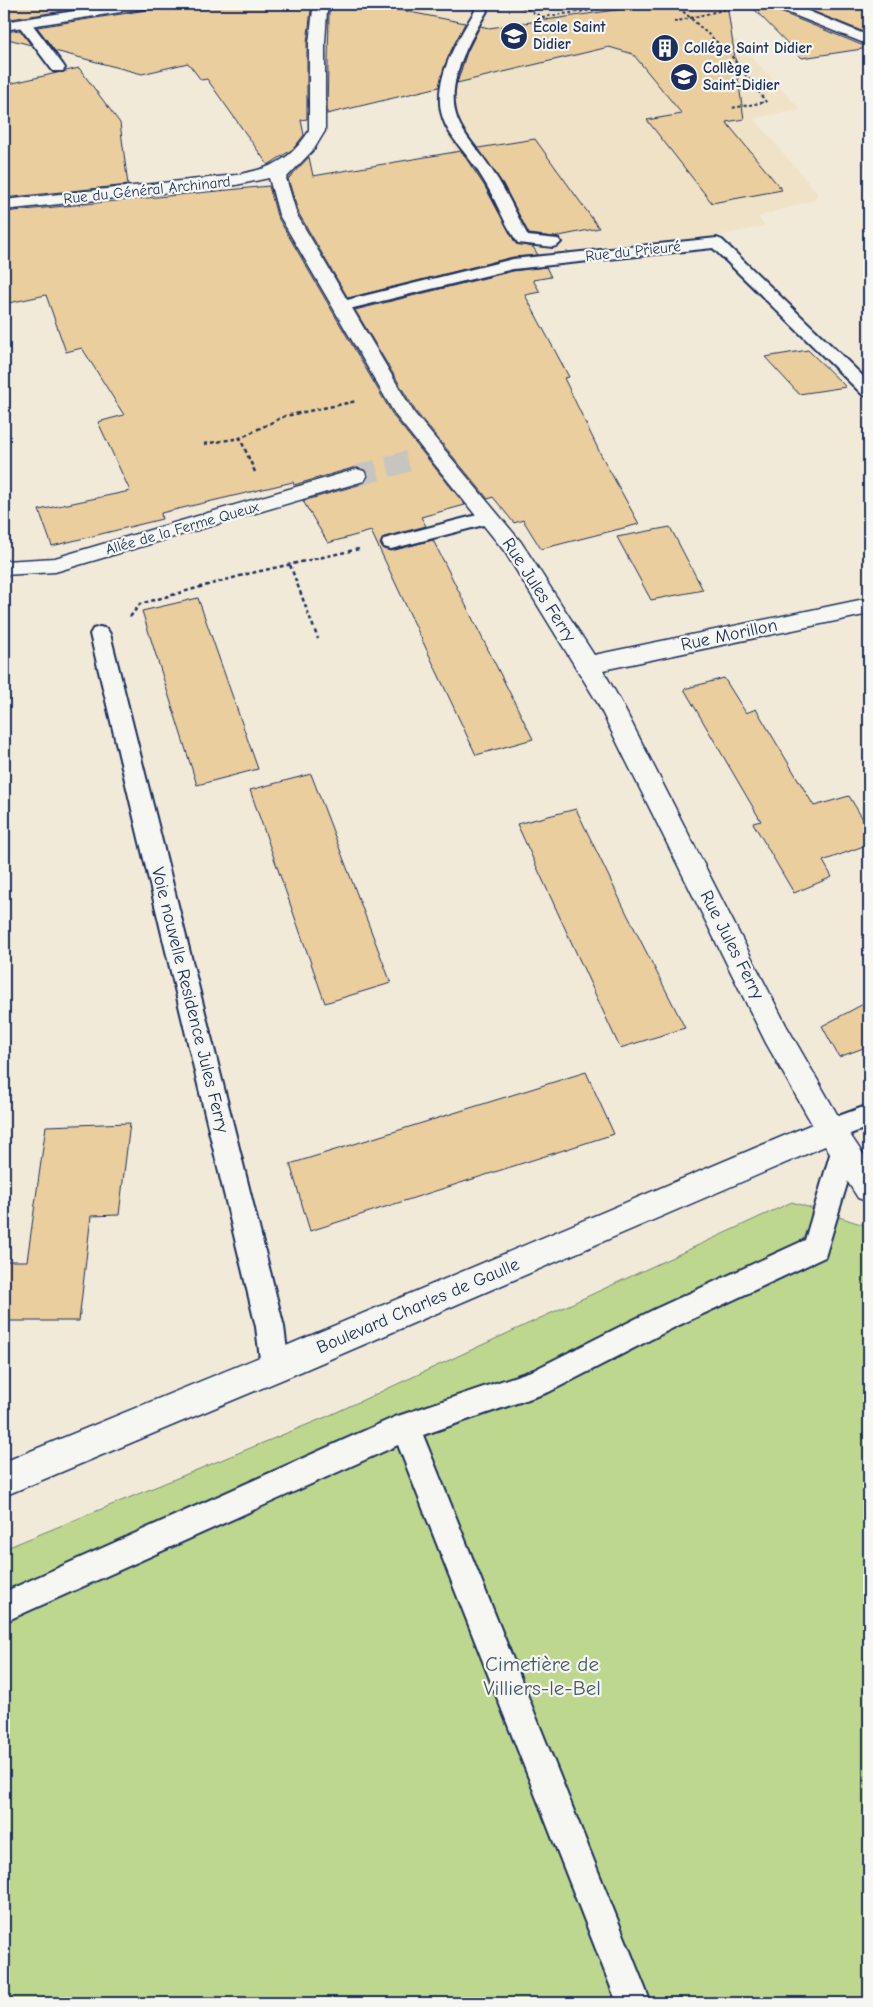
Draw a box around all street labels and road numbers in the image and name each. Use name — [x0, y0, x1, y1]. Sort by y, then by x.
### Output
street label: Rue du Général Archinard — [63, 172, 231, 208]
street label: Rue du Prieuré — [584, 237, 682, 265]
street label: Allée de la Ferme Queux — [103, 497, 262, 559]
street label: Rue Jules Ferry — [498, 534, 581, 647]
street label: Rue Morillon — [679, 615, 779, 655]
street label: Voie nouvelle Residence Jules Ferry — [147, 865, 233, 1136]
street label: Rue Jules Ferry — [696, 887, 769, 1004]
street label: Boulevard Charles de Gaulle — [314, 1254, 522, 1358]

